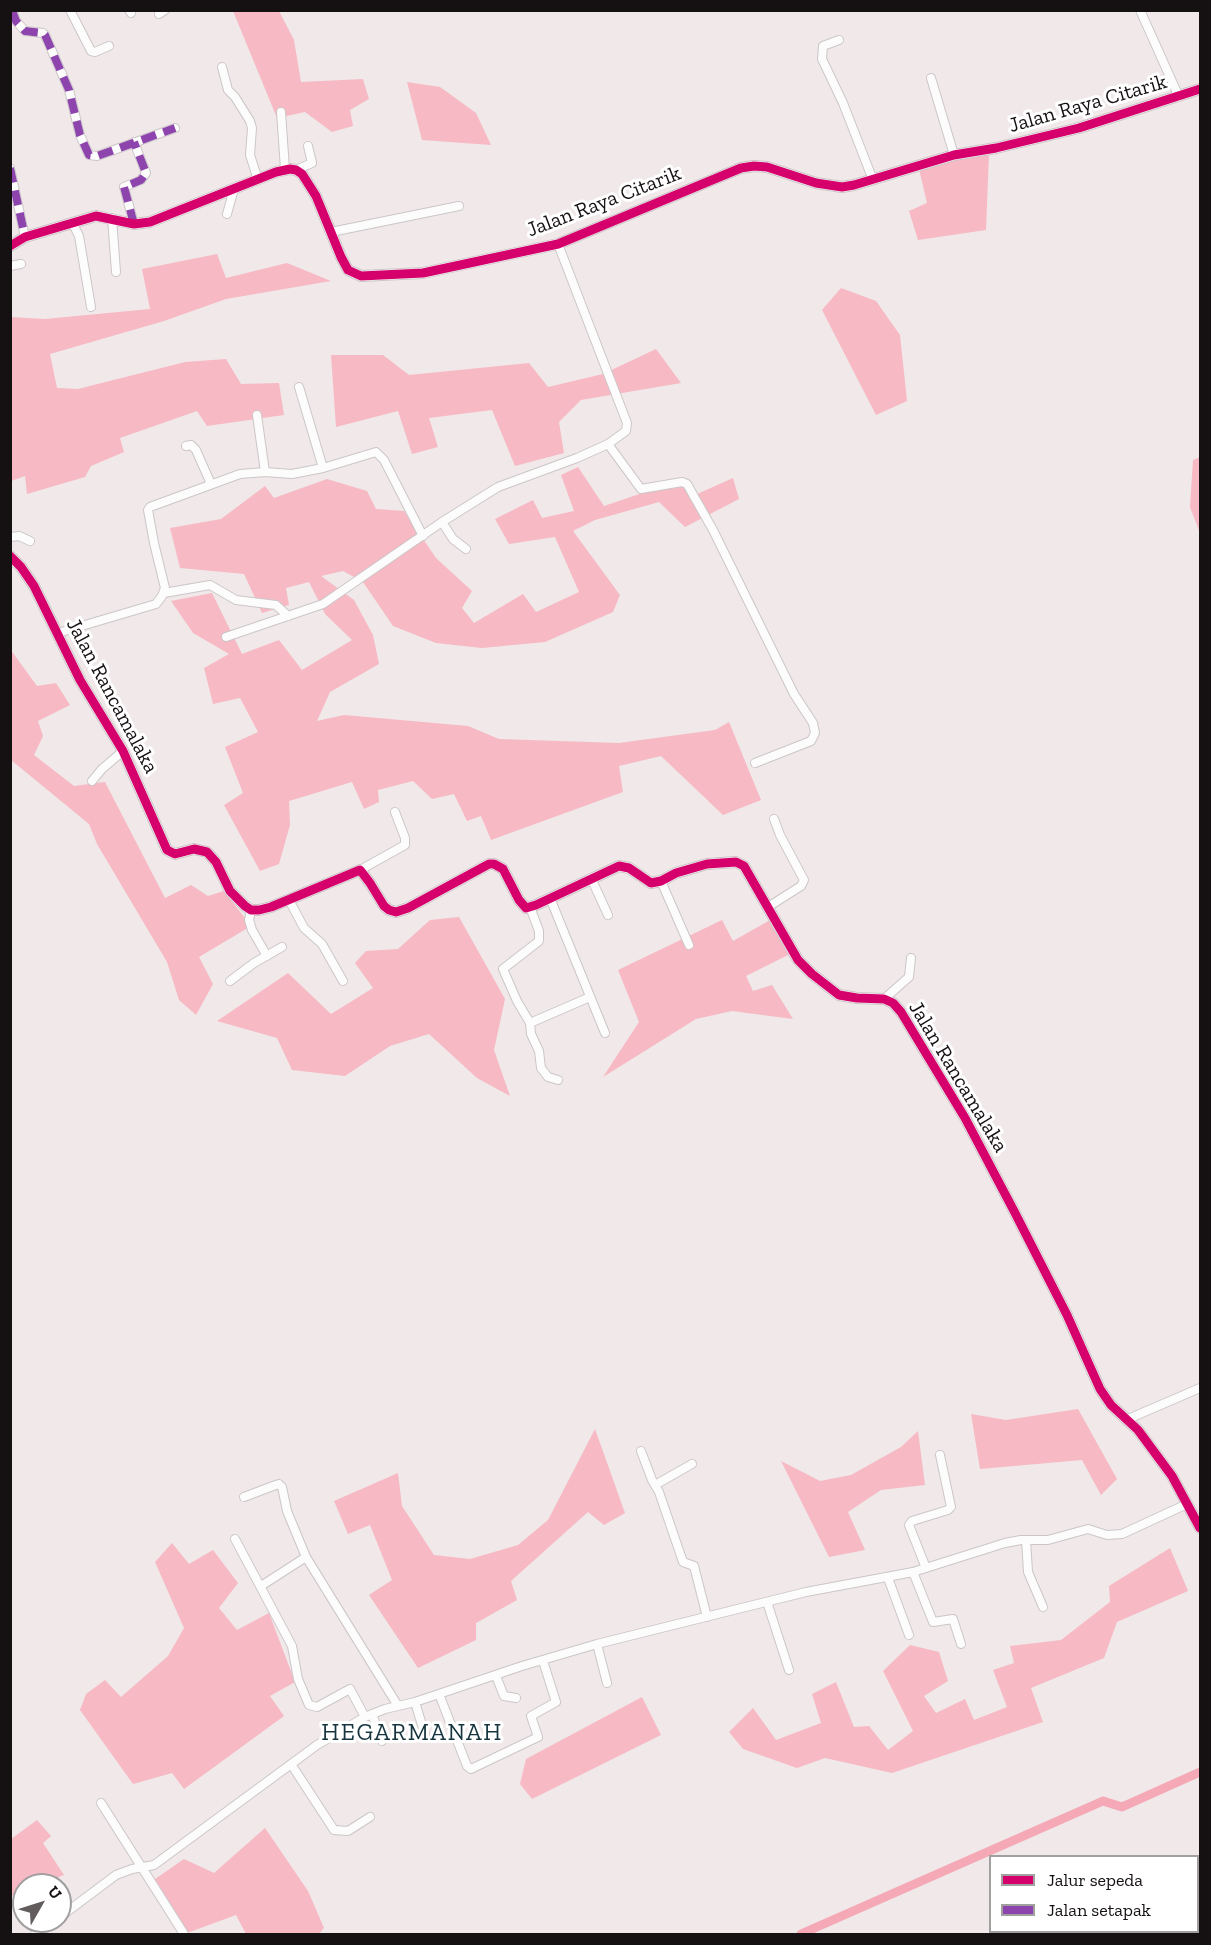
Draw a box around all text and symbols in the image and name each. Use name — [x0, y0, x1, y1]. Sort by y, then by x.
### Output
street label: Jalan Raya Citarik — [1006, 69, 1170, 139]
street label: Jalan Raya Citarik — [523, 161, 685, 243]
street label: Jalan Rancamalaka — [61, 614, 163, 778]
street label: Jalan Rancamalaka — [903, 997, 1013, 1157]
district label: HEGARMANAH — [321, 1719, 503, 1747]
legend — [989, 1855, 1199, 1933]
text: Jalur sepeda — [1047, 1869, 1143, 1891]
north arrow — [12, 1873, 72, 1933]
text: U — [44, 1882, 66, 1903]
text: Jalan setapak — [1047, 1899, 1151, 1921]

